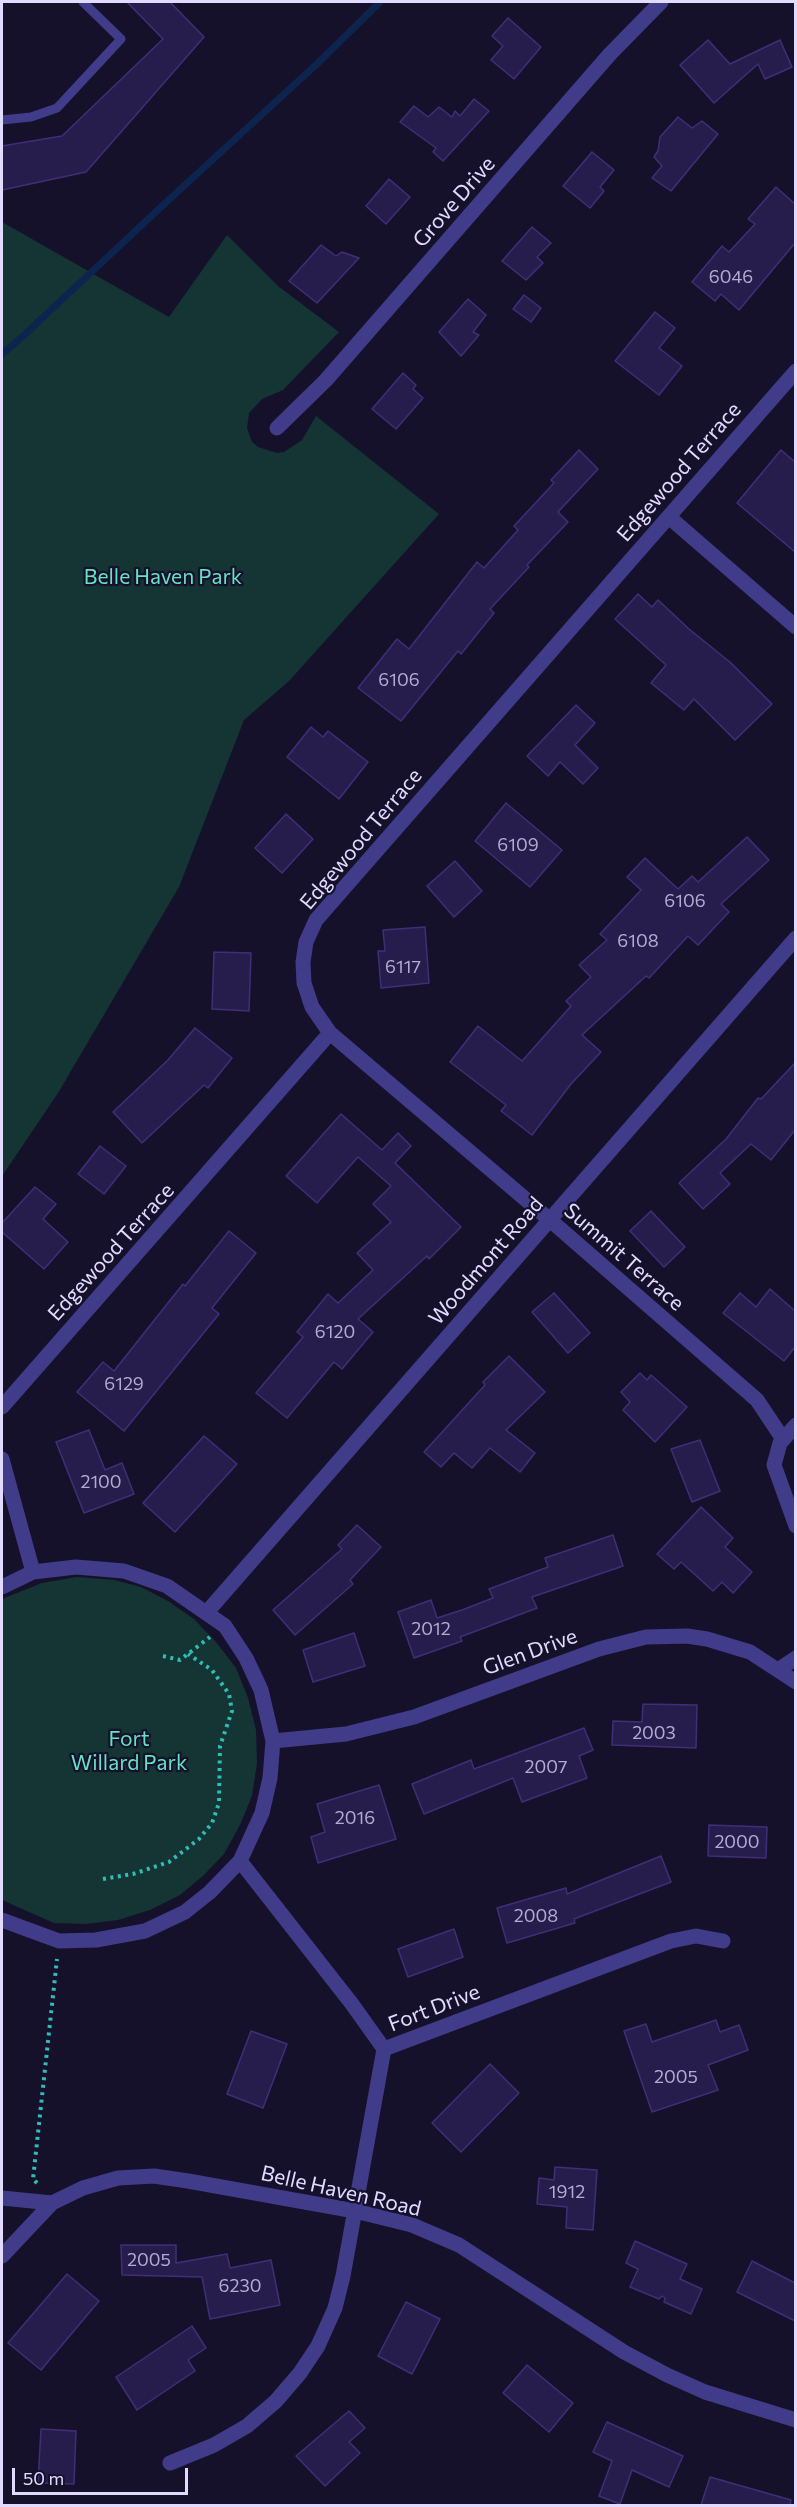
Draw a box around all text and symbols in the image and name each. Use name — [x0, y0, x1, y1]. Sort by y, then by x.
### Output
street label: Grove Drive — [408, 152, 500, 252]
house number: 6046 — [709, 266, 753, 288]
street label: Edgewood Terrace — [612, 397, 746, 547]
park label: Belle Haven Park — [84, 564, 242, 590]
house number: 6106 — [378, 669, 420, 691]
street label: Edgewood Terrace — [295, 763, 427, 915]
house number: 6109 — [497, 834, 539, 856]
house number: 6106 — [664, 890, 706, 912]
house number: 6108 — [617, 930, 659, 952]
house number: 6117 — [385, 956, 421, 978]
street label: Edgewood Terrace — [43, 1178, 179, 1326]
street label: Woodmont Road — [423, 1192, 549, 1330]
street label: Summit Terrace — [559, 1198, 689, 1316]
house number: 6120 — [315, 1321, 355, 1343]
house number: 6129 — [104, 1373, 144, 1395]
house number: 2100 — [80, 1471, 122, 1493]
house number: 2012 — [411, 1618, 451, 1640]
street label: Glen Drive — [479, 1623, 581, 1681]
house number: 2003 — [632, 1722, 676, 1744]
park label: Fort Willard Park — [71, 1726, 187, 1776]
house number: 2007 — [525, 1756, 567, 1778]
house number: 2016 — [335, 1807, 375, 1829]
house number: 2000 — [714, 1831, 760, 1853]
house number: 2008 — [514, 1905, 558, 1927]
street label: Fort Drive — [385, 1979, 483, 2037]
house number: 2005 — [654, 2066, 698, 2088]
street label: Belle Haven Road — [259, 2160, 423, 2222]
house number: 1912 — [549, 2181, 585, 2203]
house number: 2005 — [127, 2249, 171, 2271]
house number: 6230 — [219, 2275, 261, 2297]
scale bar — [15, 2456, 190, 2494]
text: 50 m — [23, 2467, 64, 2489]

